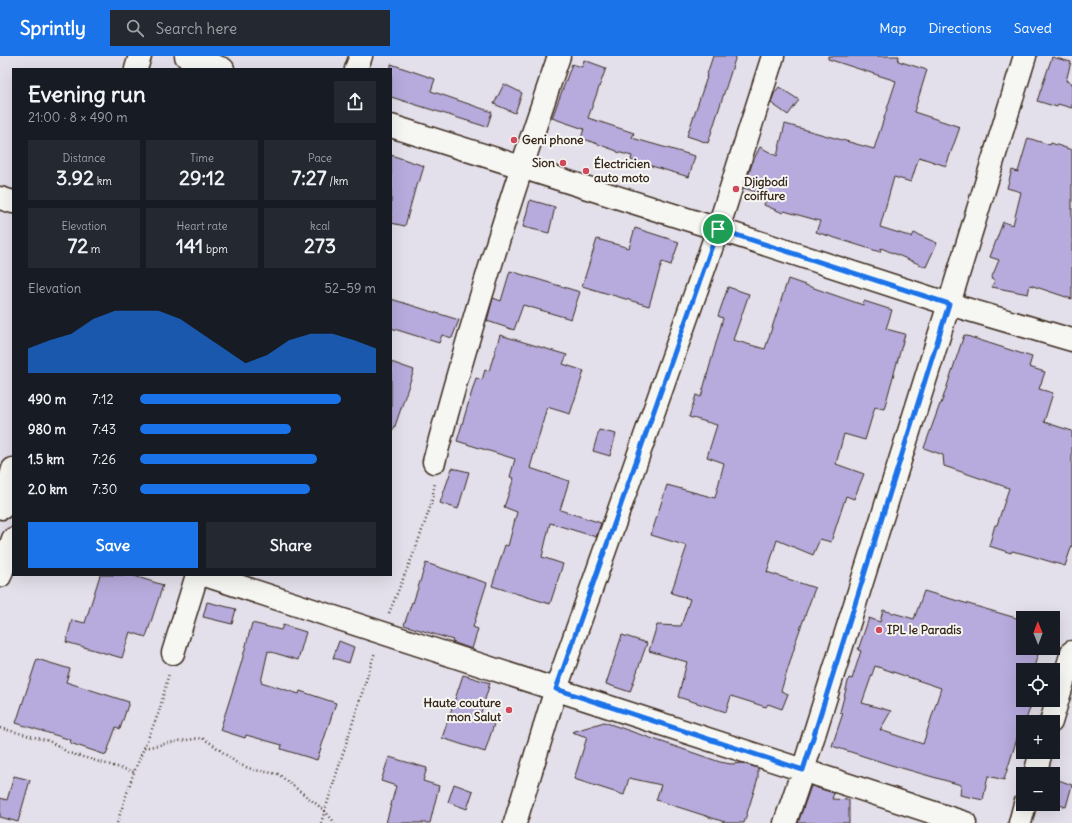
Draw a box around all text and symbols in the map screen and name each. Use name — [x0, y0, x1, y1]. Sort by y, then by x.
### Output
search box — [110, 10, 390, 46]
text: Sprintly — [20, 16, 86, 40]
icon: search — [124, 17, 146, 39]
text: Search here — [156, 19, 237, 38]
text: Map — [879, 19, 906, 37]
text: Directions — [928, 19, 992, 37]
text: Saved — [1014, 19, 1052, 37]
text: Evening run — [28, 80, 146, 108]
button: share — [334, 81, 376, 123]
text: 21:00 · 8 × 490 m — [28, 109, 128, 126]
place label: Geni phone — [522, 132, 584, 148]
marker: Geni phone — [509, 135, 519, 145]
text: Distance — [63, 151, 105, 165]
text: Time — [190, 151, 214, 165]
text: Pace — [308, 151, 332, 165]
place label: Sion — [532, 155, 555, 170]
place label: Électricien auto moto — [594, 156, 650, 185]
marker: Sion — [558, 158, 568, 168]
text: 3.92 — [56, 165, 94, 190]
text: 29:12 — [179, 165, 225, 190]
text: 7:27 — [292, 165, 327, 190]
marker: Électricien auto moto — [581, 166, 591, 176]
text: km — [94, 174, 112, 188]
text: /km — [327, 174, 348, 188]
place label: Djigbodi coiffure — [744, 174, 788, 203]
marker: Djigbodi coiffure — [731, 184, 741, 194]
pin — [701, 212, 735, 246]
icon: arrive — [707, 218, 729, 240]
text: Elevation — [61, 219, 107, 233]
text: Heart rate — [176, 219, 228, 233]
text: kcal — [310, 219, 330, 233]
text: 72 — [67, 233, 88, 258]
text: 141 — [176, 233, 203, 258]
text: 273 — [304, 233, 336, 258]
text: m — [88, 242, 101, 256]
text: bpm — [203, 242, 228, 256]
text: Elevation — [28, 280, 81, 297]
text: 52–59 m — [325, 280, 376, 297]
text: 490 m — [28, 391, 66, 408]
text: 7:12 — [92, 391, 114, 408]
text: 980 m — [28, 421, 66, 438]
text: 7:43 — [92, 421, 116, 438]
text: 1.5 km — [28, 451, 64, 468]
text: 7:26 — [92, 451, 116, 468]
text: 2.0 km — [28, 481, 68, 498]
text: 7:30 — [92, 481, 117, 498]
button: Save — [28, 522, 198, 568]
button: Share — [206, 522, 376, 568]
north arrow — [1016, 611, 1060, 655]
map controls — [1016, 611, 1060, 811]
place label: IPL le Paradis — [887, 622, 962, 637]
marker: IPL le Paradis — [874, 625, 884, 635]
button: locate — [1016, 663, 1060, 707]
place label: Haute couture mon Salut — [424, 695, 502, 724]
marker: Haute couture mon Salut — [504, 705, 514, 715]
button: + — [1016, 715, 1060, 759]
button: − — [1016, 767, 1060, 811]

